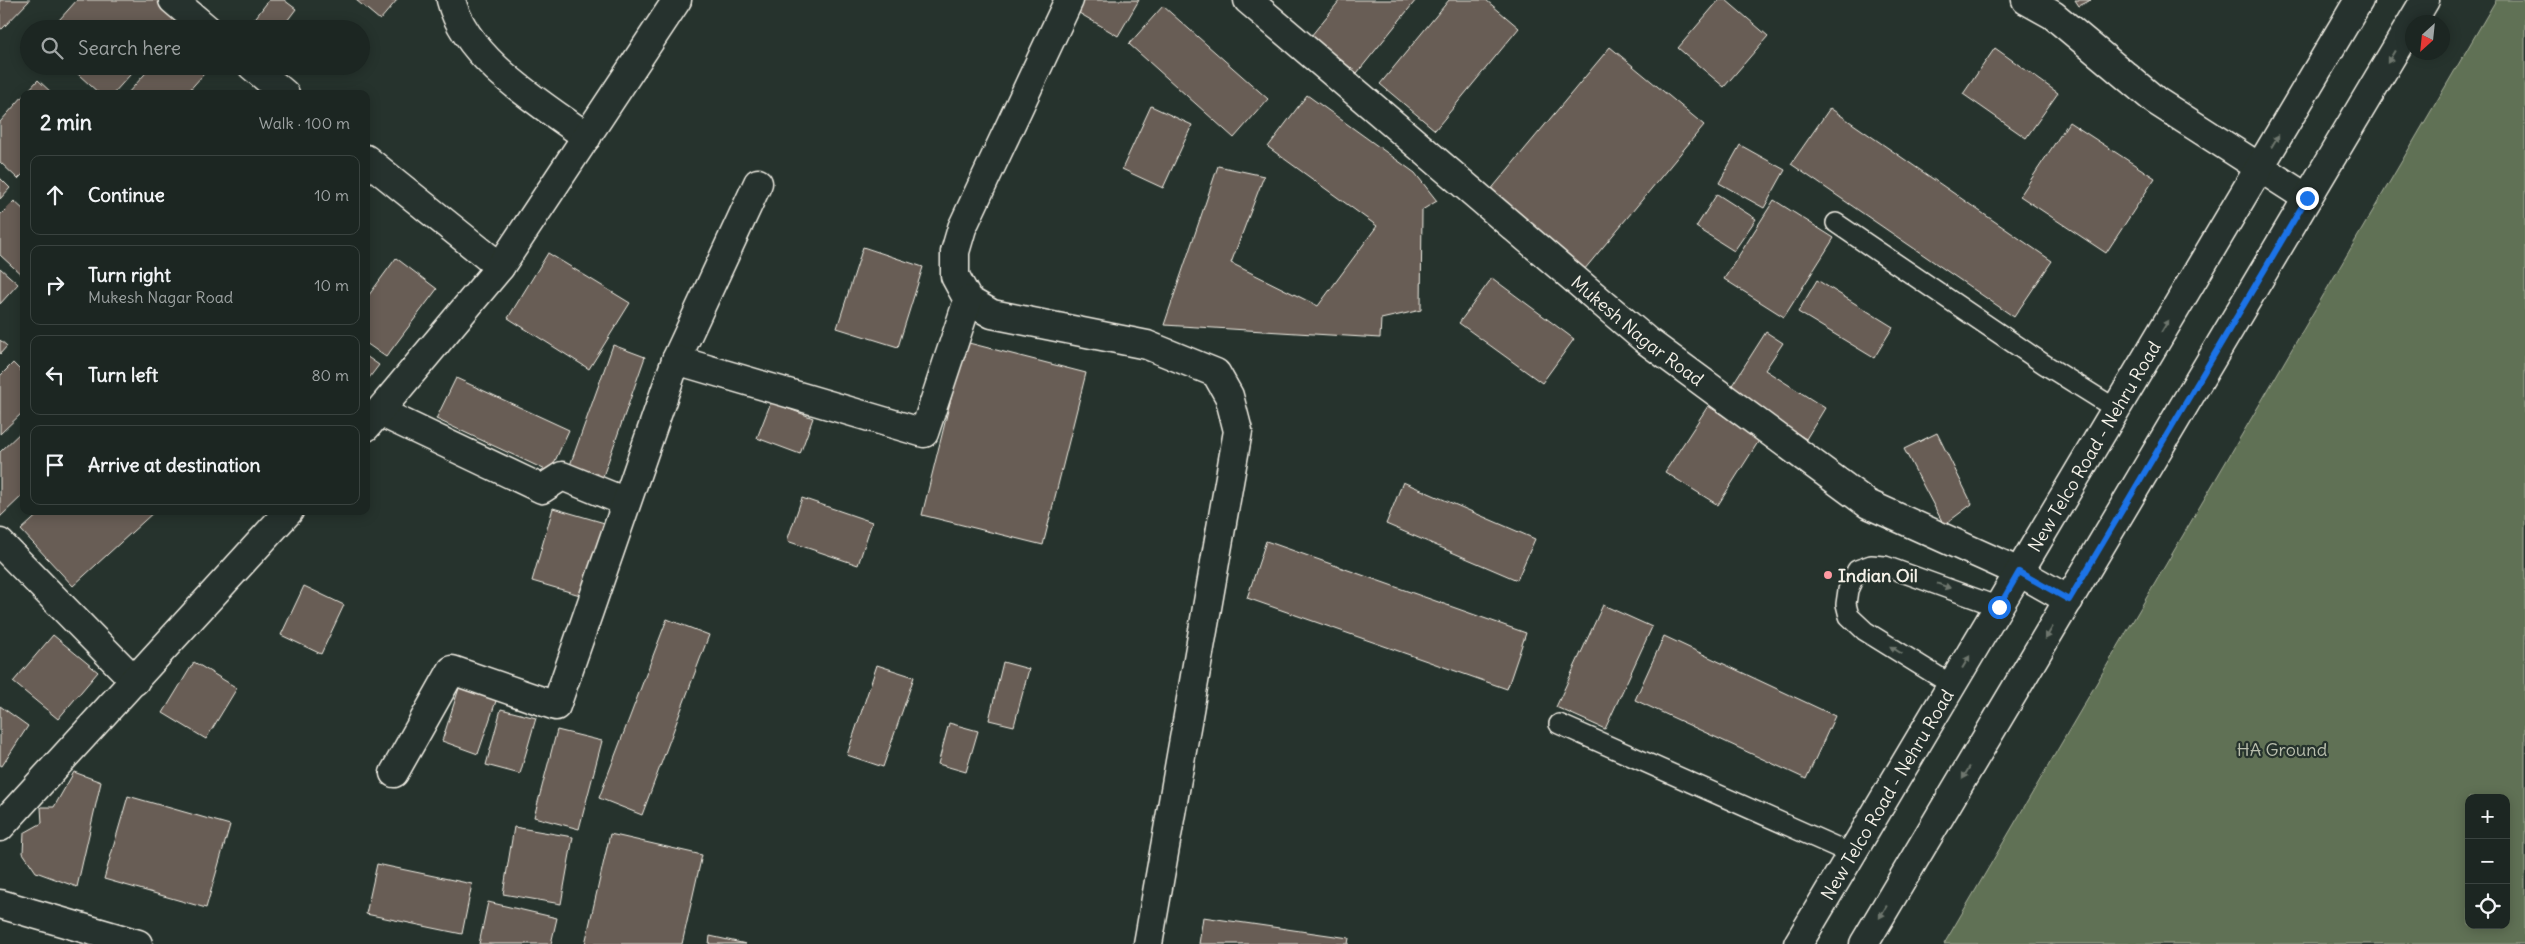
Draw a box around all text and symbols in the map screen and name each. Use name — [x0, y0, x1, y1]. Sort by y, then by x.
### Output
north arrow — [2405, 15, 2450, 60]
search box — [20, 20, 370, 75]
icon: search — [38, 34, 66, 62]
text: Search here — [78, 36, 181, 60]
one-way arrow — [2387, 50, 2395, 64]
text: 2 min — [40, 109, 92, 136]
text: Walk · 100 m — [259, 113, 350, 133]
one-way arrow — [2271, 135, 2280, 148]
icon: ahead — [41, 181, 69, 209]
text: Continue — [88, 183, 165, 207]
text: 10 m — [314, 185, 349, 205]
route end — [2296, 187, 2319, 210]
text: Turn right — [88, 263, 171, 287]
street label: Mukesh Nagar Road — [1567, 270, 1709, 391]
icon: right — [41, 271, 69, 299]
text: 10 m — [314, 275, 349, 295]
text: Mukesh Nagar Road — [88, 287, 233, 307]
one-way arrow — [2161, 319, 2170, 332]
street label: New Telco Road - Nehru Road — [2022, 336, 2165, 556]
icon: left — [41, 361, 69, 389]
text: Turn left — [88, 363, 158, 387]
text: 80 m — [311, 365, 349, 385]
icon: arrive — [41, 451, 69, 479]
text: Arrive at destination — [88, 453, 261, 477]
place label: Indian Oil — [1838, 564, 1918, 587]
marker: Indian Oil — [1822, 569, 1834, 581]
one-way arrow — [1936, 583, 1951, 590]
route start — [1988, 596, 2011, 619]
one-way arrow — [2044, 626, 2053, 640]
one-way arrow — [1890, 645, 1903, 654]
one-way arrow — [1962, 655, 1971, 668]
street label: New Telco Road - Nehru Road — [1815, 685, 1959, 904]
park label: HA Ground — [2237, 738, 2328, 761]
one-way arrow — [1961, 766, 1970, 779]
map controls — [2465, 794, 2510, 929]
button: + — [2465, 794, 2510, 839]
button: − — [2465, 839, 2510, 884]
button: locate — [2465, 884, 2510, 929]
one-way arrow — [1878, 906, 1887, 919]

